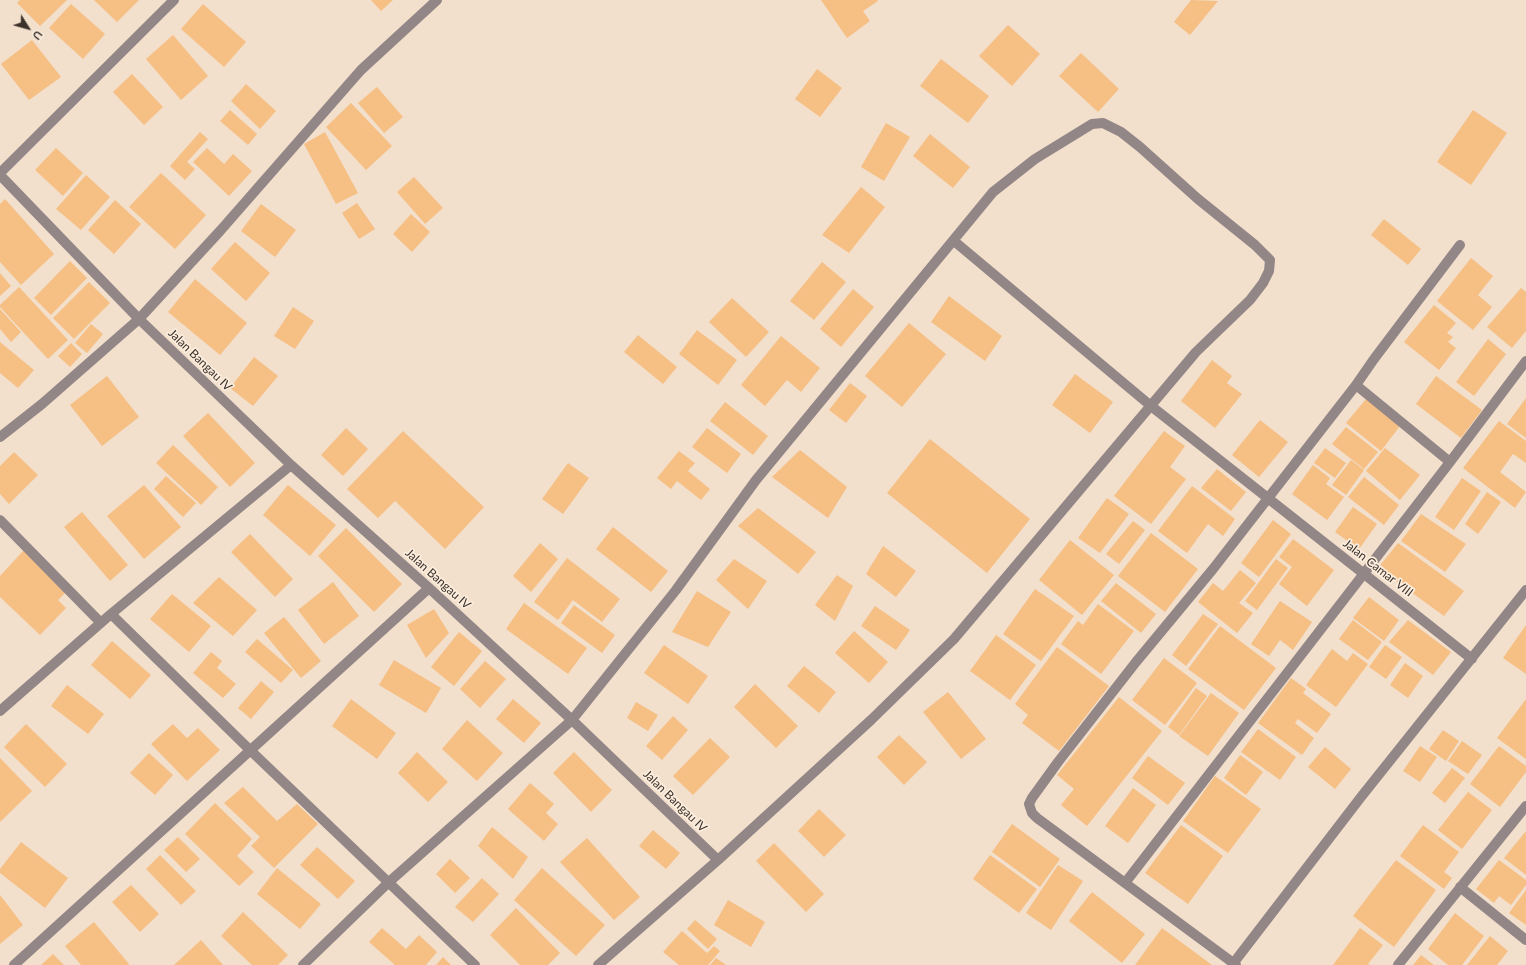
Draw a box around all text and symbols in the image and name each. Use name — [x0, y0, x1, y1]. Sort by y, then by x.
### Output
north arrow — [8, 8, 48, 48]
text: U — [30, 28, 46, 43]
street label: Jalan Bangau IV — [165, 326, 235, 394]
street label: Jalan Camar VIII — [1340, 536, 1416, 600]
street label: Jalan Bangau IV — [402, 546, 474, 612]
street label: Jalan Bangau IV — [640, 767, 710, 835]

